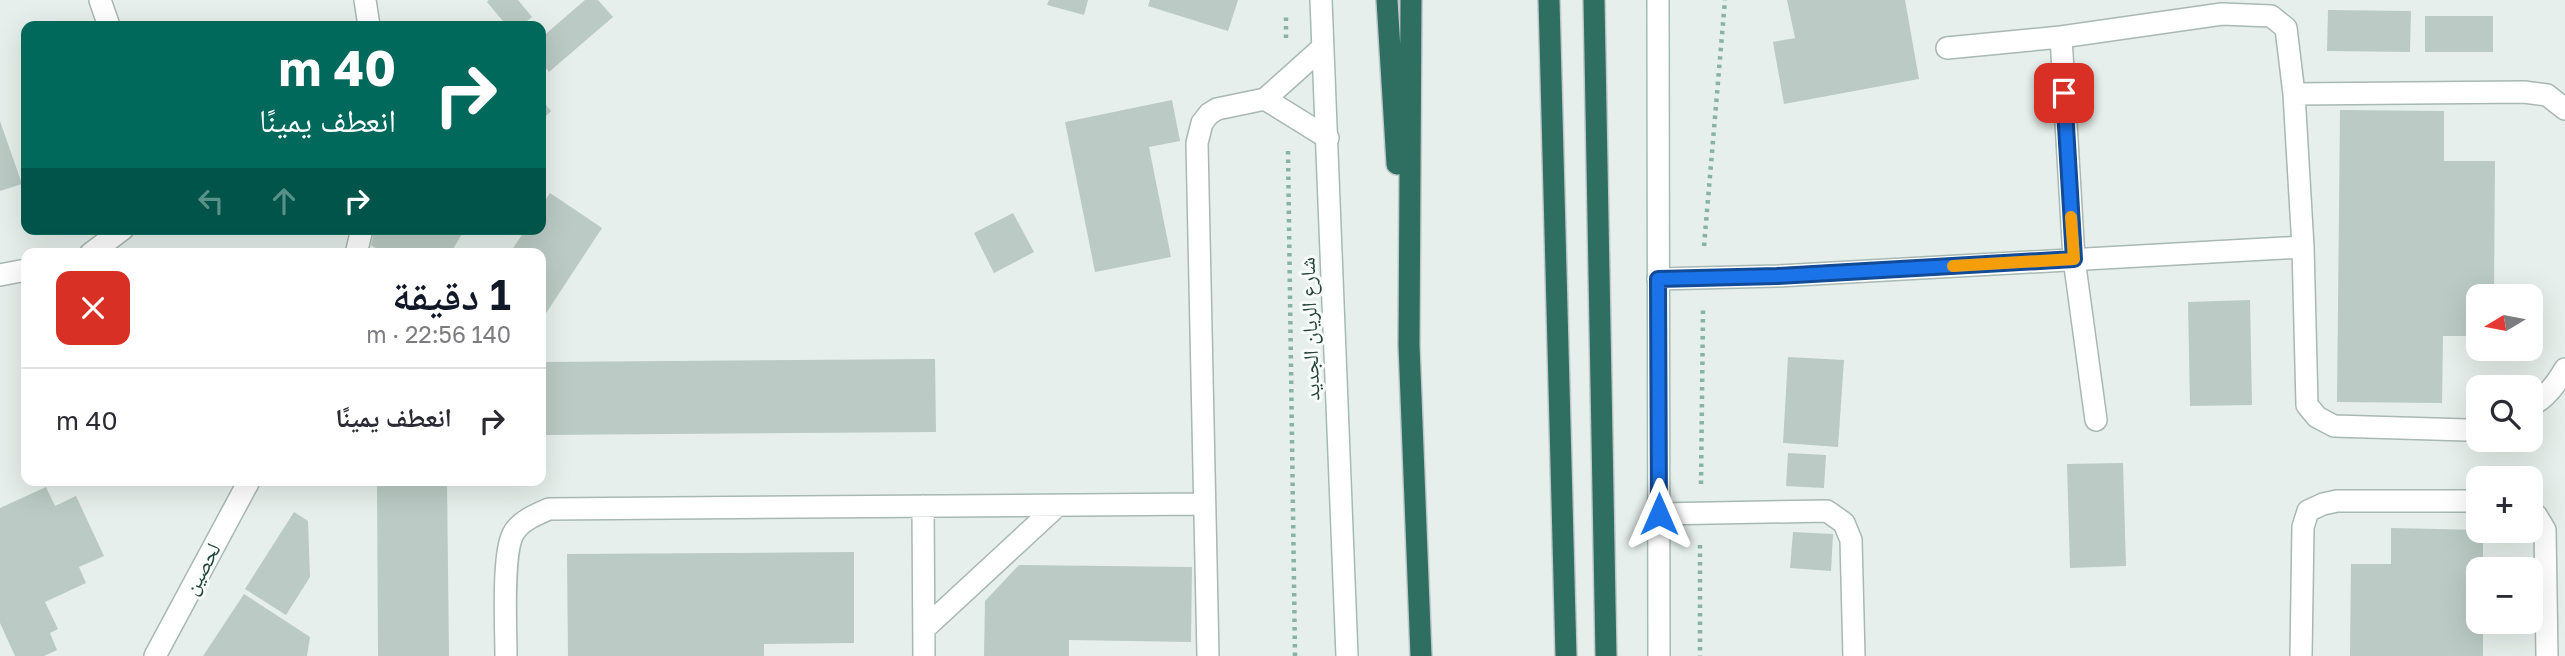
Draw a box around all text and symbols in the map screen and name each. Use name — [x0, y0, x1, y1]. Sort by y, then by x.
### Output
text: 40 m — [278, 38, 396, 97]
icon: right — [420, 49, 511, 140]
pin — [2034, 63, 2094, 123]
icon: arrive — [2045, 74, 2083, 112]
text: انعطف يمينًا — [259, 101, 396, 139]
icon: left — [192, 182, 230, 220]
icon: ahead — [265, 182, 303, 220]
icon: right — [338, 182, 376, 220]
street label: شارع الريان الجديد — [1294, 257, 1326, 401]
text: 1 دقيقة — [392, 269, 511, 319]
button: close — [56, 271, 130, 345]
north arrow — [2466, 284, 2543, 360]
map controls — [2466, 284, 2543, 634]
text: 140 m · 22:56 — [366, 320, 511, 348]
button: search — [2466, 375, 2543, 452]
text: انعطف يمينًا — [335, 402, 452, 433]
icon: right — [473, 402, 511, 440]
text: 40 m — [56, 405, 118, 436]
button: + — [2466, 466, 2543, 543]
position arrow — [1622, 477, 1696, 551]
street label: لحصين — [177, 538, 226, 599]
button: − — [2466, 557, 2543, 634]

